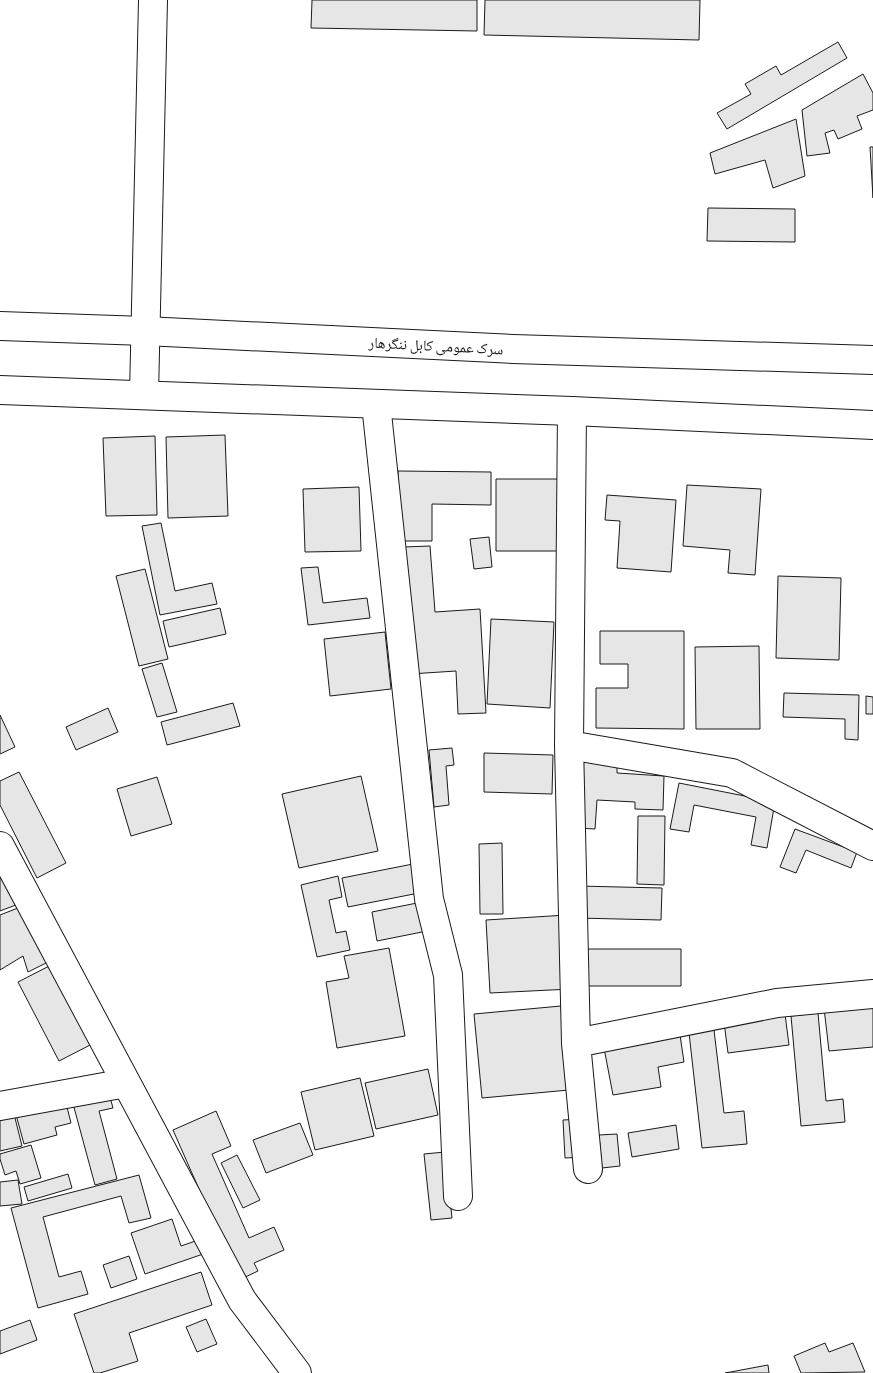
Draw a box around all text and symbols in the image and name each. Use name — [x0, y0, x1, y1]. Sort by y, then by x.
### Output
street label: سرک عمومی کابل ننگرهار — [367, 332, 504, 360]

